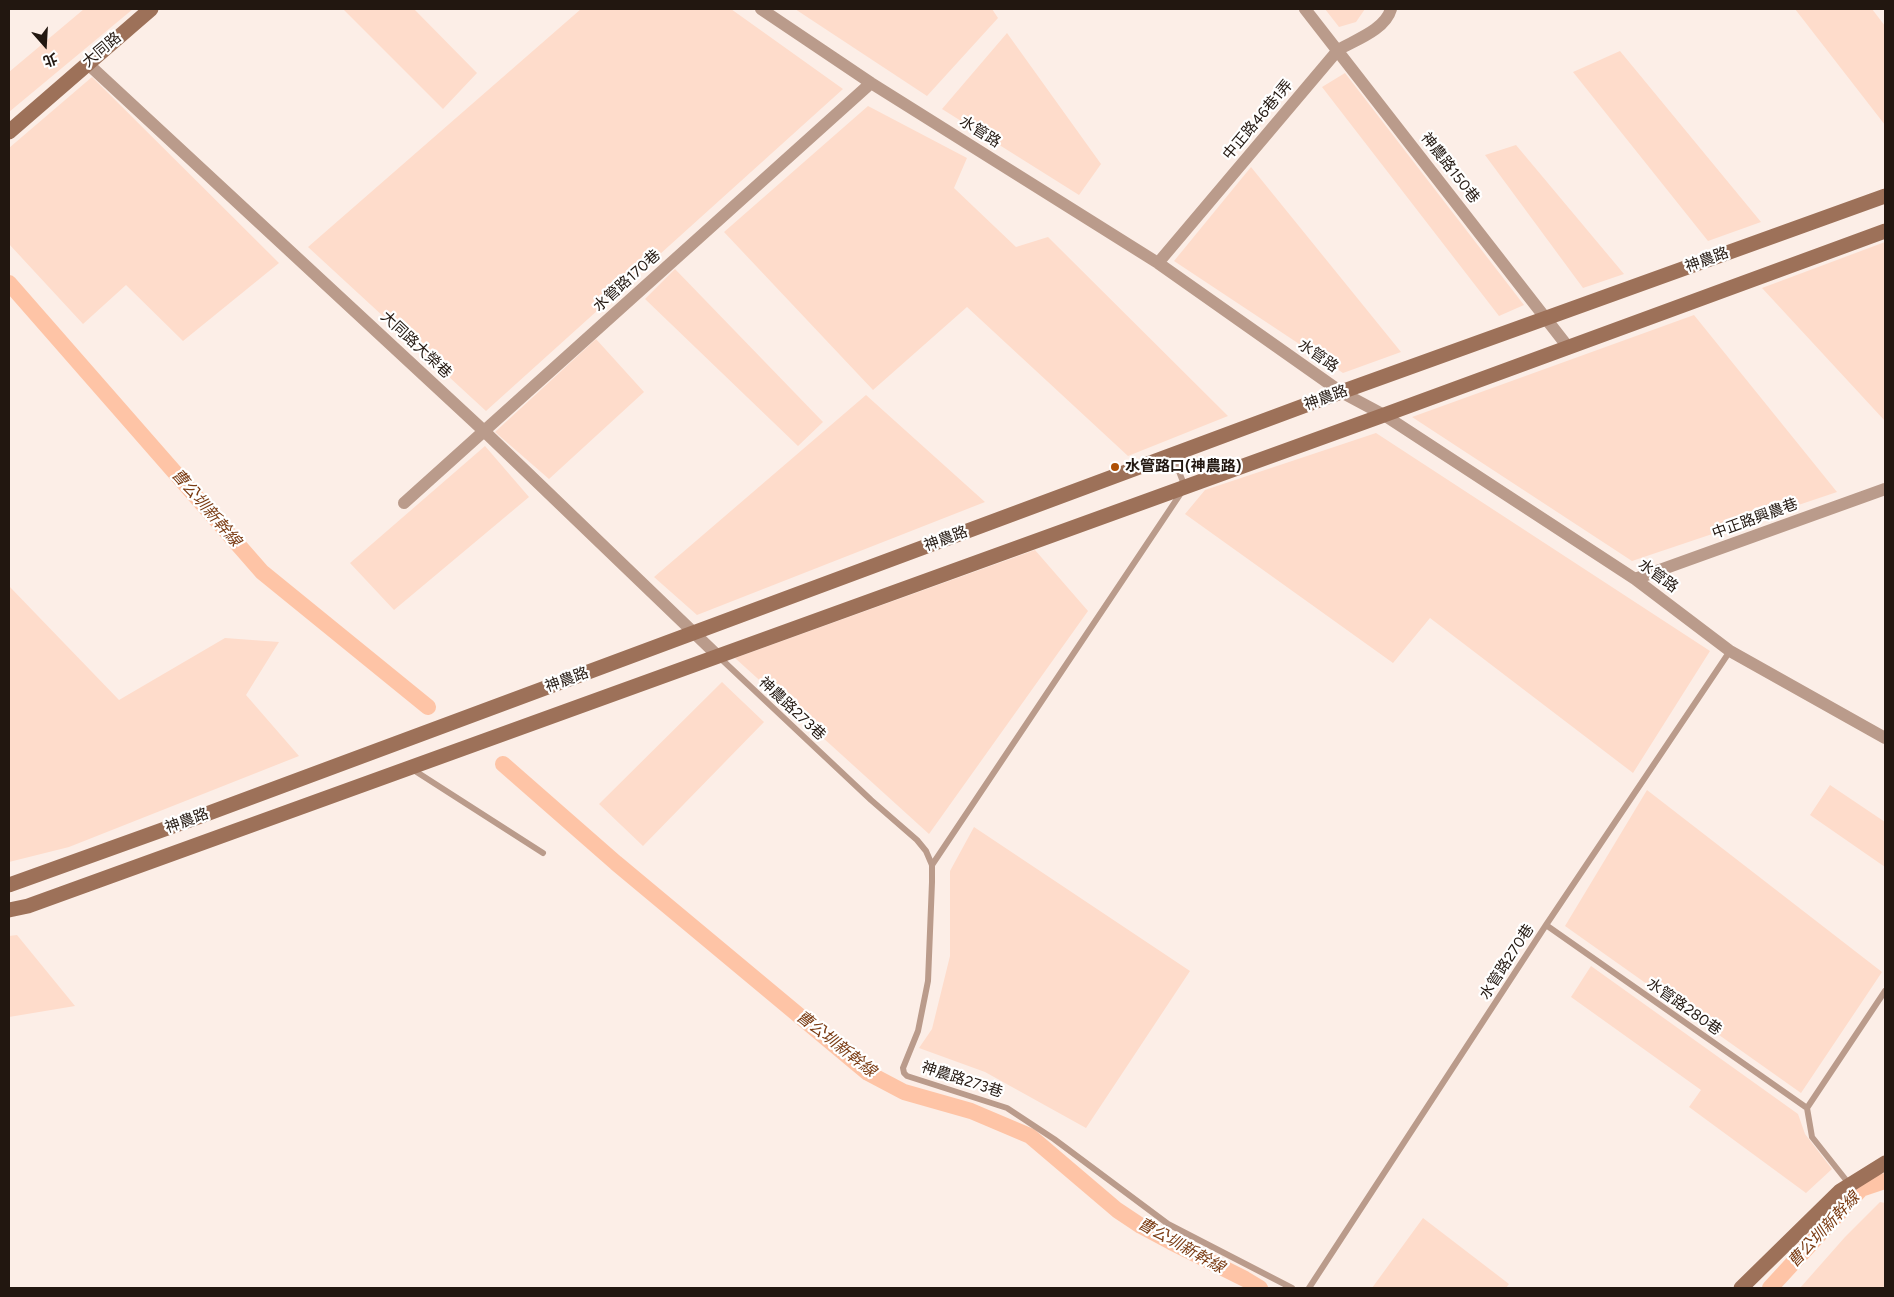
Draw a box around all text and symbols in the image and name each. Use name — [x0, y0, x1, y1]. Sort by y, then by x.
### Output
north arrow — [20, 20, 70, 70]
street label: 大同路 — [79, 29, 125, 71]
text: 北 — [41, 49, 59, 70]
street label: 中正路46巷1弄 — [1219, 76, 1297, 164]
street label: 水管路 — [956, 112, 1004, 152]
street label: 神農路150巷 — [1417, 129, 1483, 207]
street label: 神農路 — [1683, 244, 1731, 276]
street label: 水管路170巷 — [590, 246, 664, 316]
street label: 大同路大榮巷 — [377, 308, 455, 382]
street label: 水管路 — [1294, 336, 1342, 376]
street label: 神農路 — [1302, 382, 1350, 414]
place label: 水管路口(神農路) — [1125, 458, 1241, 476]
marker: 水管路口(神農路) — [1109, 461, 1121, 473]
water label: 曹公圳新幹線 — [167, 465, 245, 551]
street label: 中正路興農巷 — [1710, 495, 1800, 543]
street label: 神農路 — [922, 523, 970, 555]
street label: 水管路 — [1635, 555, 1681, 597]
street label: 神農路 — [543, 664, 591, 696]
street label: 神農路273巷 — [755, 674, 829, 744]
street label: 神農路 — [163, 805, 211, 837]
street label: 水管路270巷 — [1476, 921, 1538, 1003]
street label: 水管路280巷 — [1643, 975, 1725, 1039]
water label: 曹公圳新幹線 — [792, 1007, 880, 1081]
street label: 神農路273巷 — [919, 1058, 1005, 1102]
water label: 曹公圳新幹線 — [1784, 1188, 1864, 1272]
water label: 曹公圳新幹線 — [1134, 1214, 1228, 1278]

